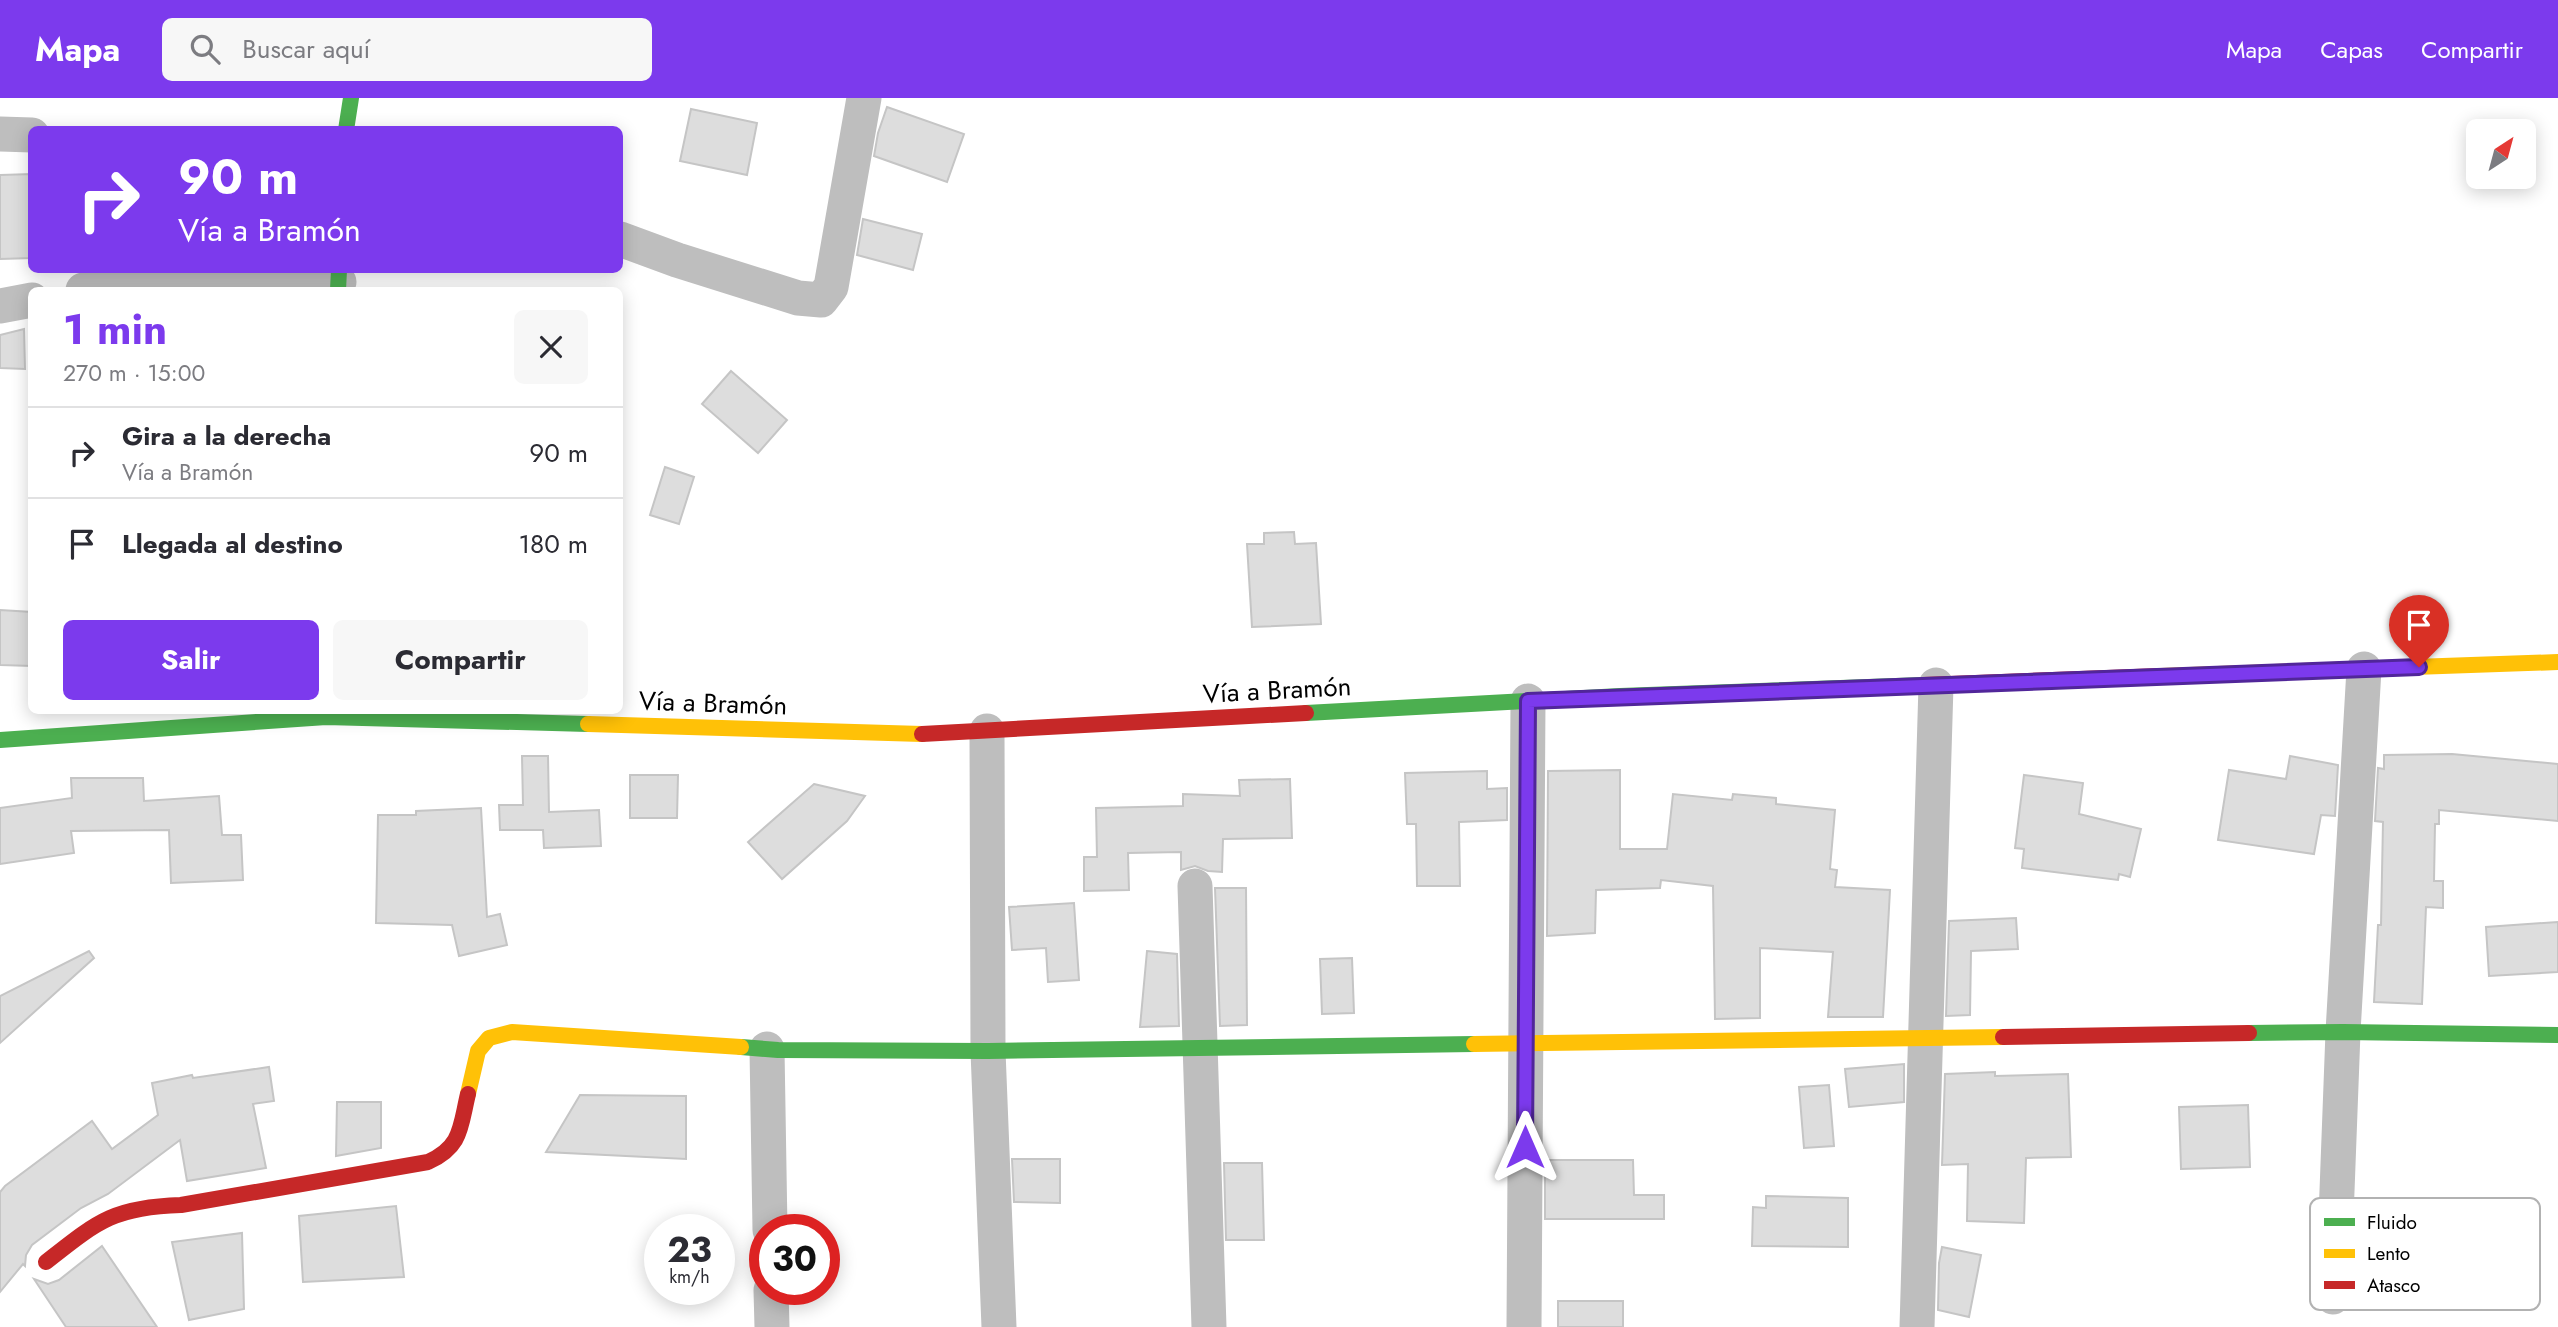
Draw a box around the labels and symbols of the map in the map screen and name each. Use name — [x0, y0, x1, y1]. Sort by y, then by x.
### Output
north arrow — [2466, 119, 2536, 189]
pin — [2389, 595, 2449, 667]
street label: Vía a Bramón — [1202, 667, 1352, 713]
street label: Vía a Bramón — [638, 681, 788, 725]
position arrow — [1488, 1110, 1562, 1184]
legend — [2310, 1198, 2540, 1310]
text: Fluido — [2367, 1209, 2417, 1236]
speed limit sign: 30 — [749, 1214, 840, 1305]
text: Lento — [2367, 1240, 2410, 1267]
text: Atasco — [2367, 1272, 2420, 1299]

